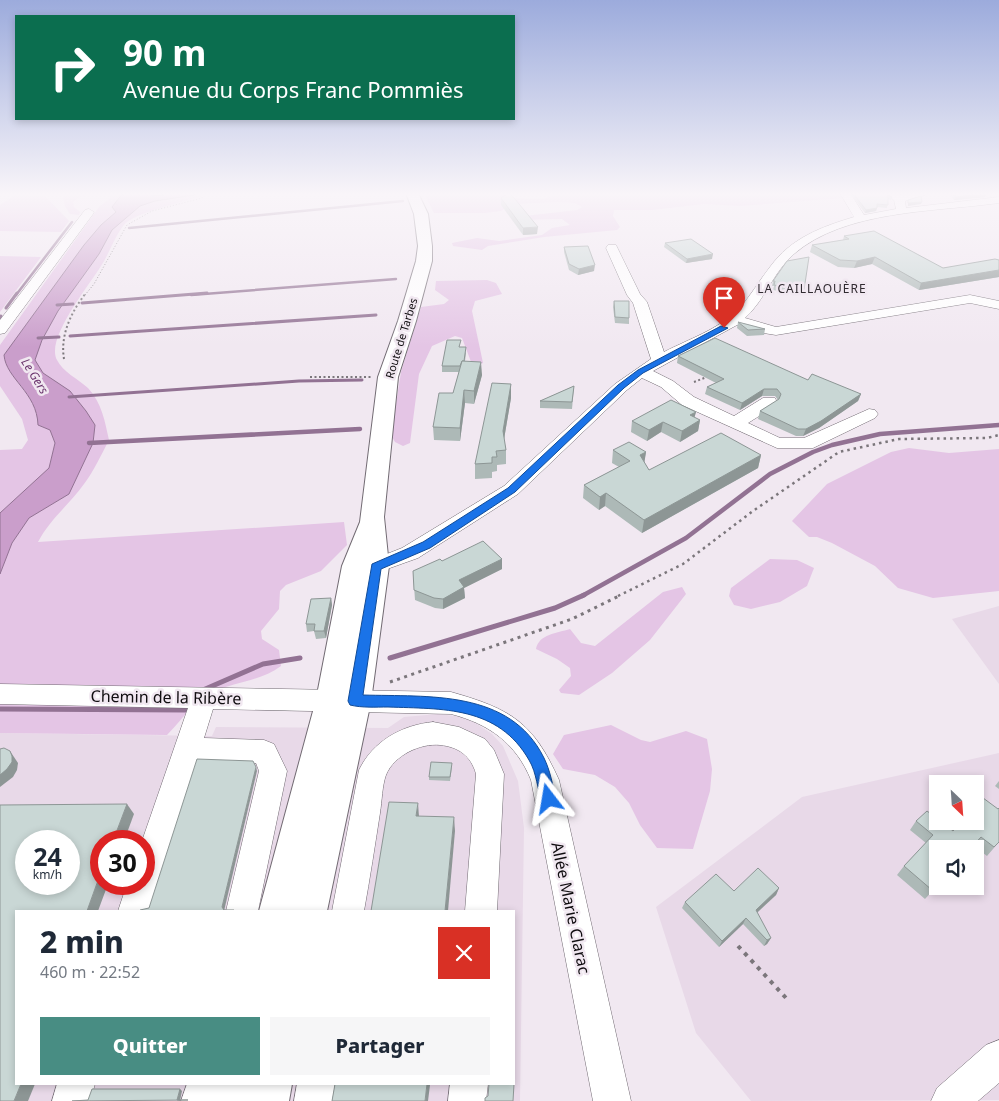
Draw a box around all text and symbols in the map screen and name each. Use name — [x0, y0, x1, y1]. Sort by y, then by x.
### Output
text: 90 m — [123, 29, 206, 76]
icon: right — [40, 35, 105, 100]
text: Avenue du Corps Franc Pommiès — [123, 74, 464, 104]
pin — [703, 277, 745, 328]
district label: LA CAILLAOUÈRE — [757, 280, 867, 297]
icon: arrive — [710, 284, 738, 312]
street label: Route de Tarbes — [382, 296, 420, 380]
water label: Le Gers — [17, 355, 53, 397]
street label: Chemin de la Ribère — [90, 685, 242, 709]
position arrow — [522, 772, 574, 824]
north arrow — [929, 775, 984, 830]
map controls — [929, 775, 984, 895]
speed limit sign: 30 — [90, 830, 155, 895]
text: 24 — [33, 839, 62, 873]
street label: Allée Marie Clarac — [546, 840, 596, 976]
button: sound — [929, 840, 984, 895]
text: km/h — [33, 866, 62, 883]
text: 2 min — [40, 921, 124, 962]
button: close — [438, 927, 490, 979]
text: 460 m · 22:52 — [40, 961, 140, 983]
button: Quitter — [40, 1017, 260, 1075]
button: Partager — [270, 1017, 490, 1075]

